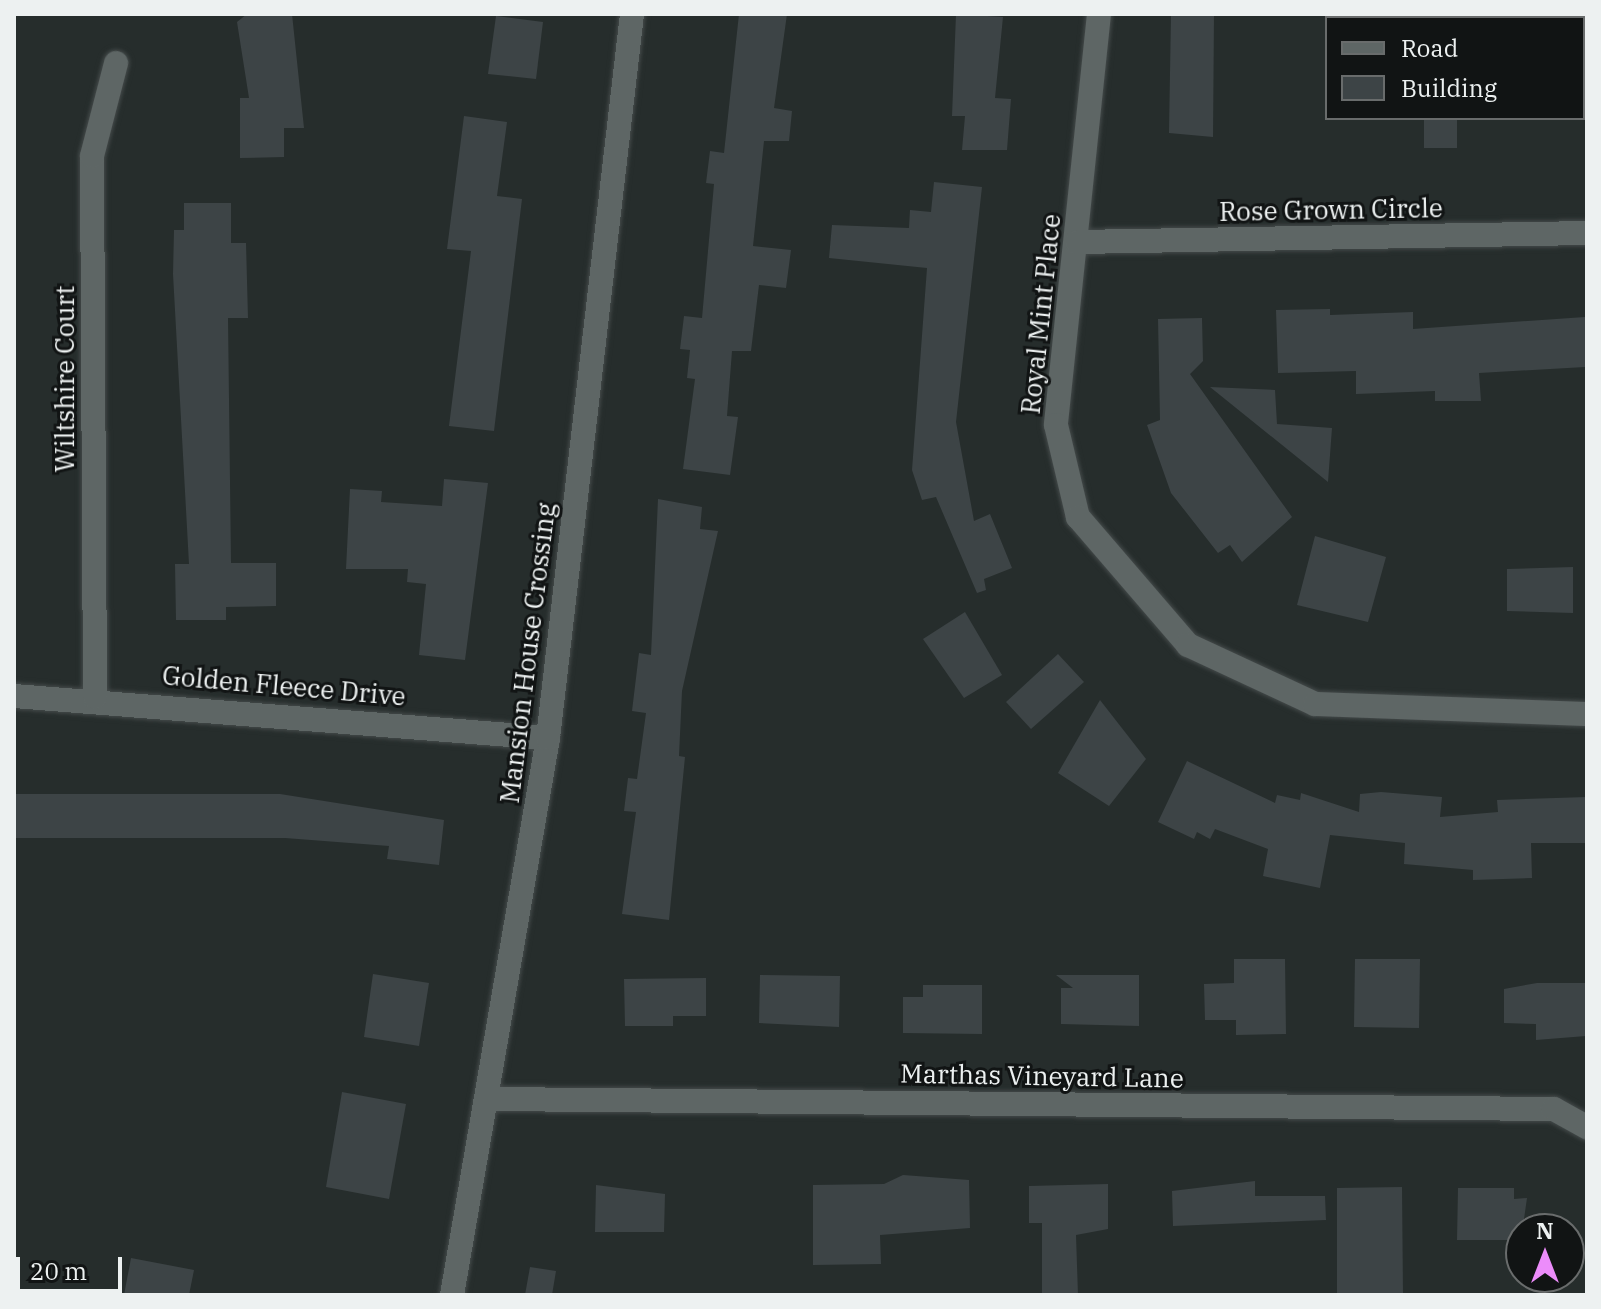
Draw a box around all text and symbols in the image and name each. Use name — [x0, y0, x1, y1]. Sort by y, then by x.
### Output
legend — [1325, 16, 1585, 120]
text: Road — [1401, 32, 1458, 64]
text: Building — [1401, 72, 1497, 104]
street label: Rose Grown Circle — [1219, 192, 1443, 228]
street label: Royal Mint Place — [1015, 212, 1067, 416]
street label: Wiltshire Court — [49, 286, 81, 472]
street label: Mansion House Crossing — [494, 501, 562, 805]
street label: Golden Fleece Drive — [161, 660, 407, 712]
street label: Marthas Vineyard Lane — [900, 1058, 1184, 1094]
north arrow — [1505, 1213, 1585, 1293]
text: N — [1536, 1216, 1554, 1245]
scale bar — [20, 1241, 126, 1291]
text: 20 m — [30, 1255, 87, 1287]

